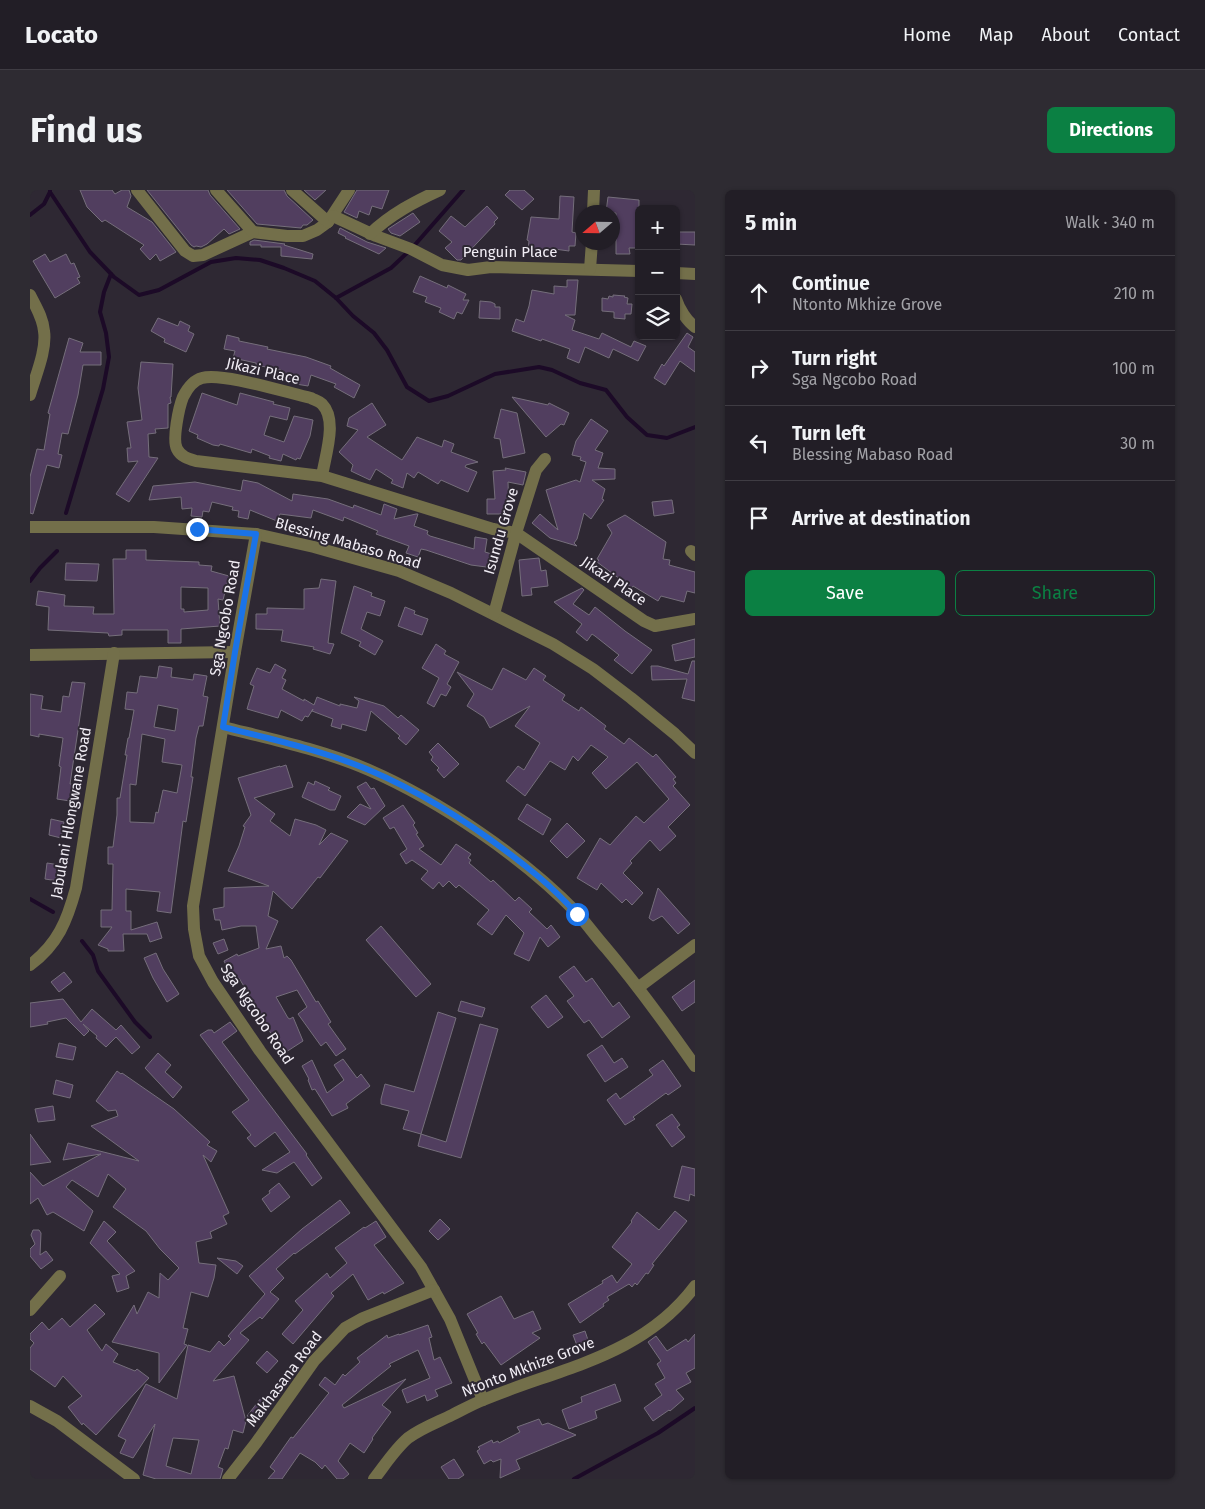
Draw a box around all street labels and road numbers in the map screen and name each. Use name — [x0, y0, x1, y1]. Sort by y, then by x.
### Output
street label: Penguin Place — [463, 243, 557, 261]
street label: Jikazi Place — [224, 354, 302, 388]
street label: Isundu Grove — [480, 485, 522, 577]
street label: Blessing Mabaso Road — [273, 514, 423, 572]
street label: Jikazi Place — [578, 552, 650, 610]
street label: Sga Ngcobo Road — [206, 559, 244, 677]
street label: Jabulani Hlongwane Road — [47, 726, 95, 900]
street label: Sga Ngcobo Road — [217, 960, 297, 1068]
street label: Makhasana Road — [242, 1328, 326, 1430]
street label: Ntonto Mkhize Grove — [459, 1333, 597, 1401]

